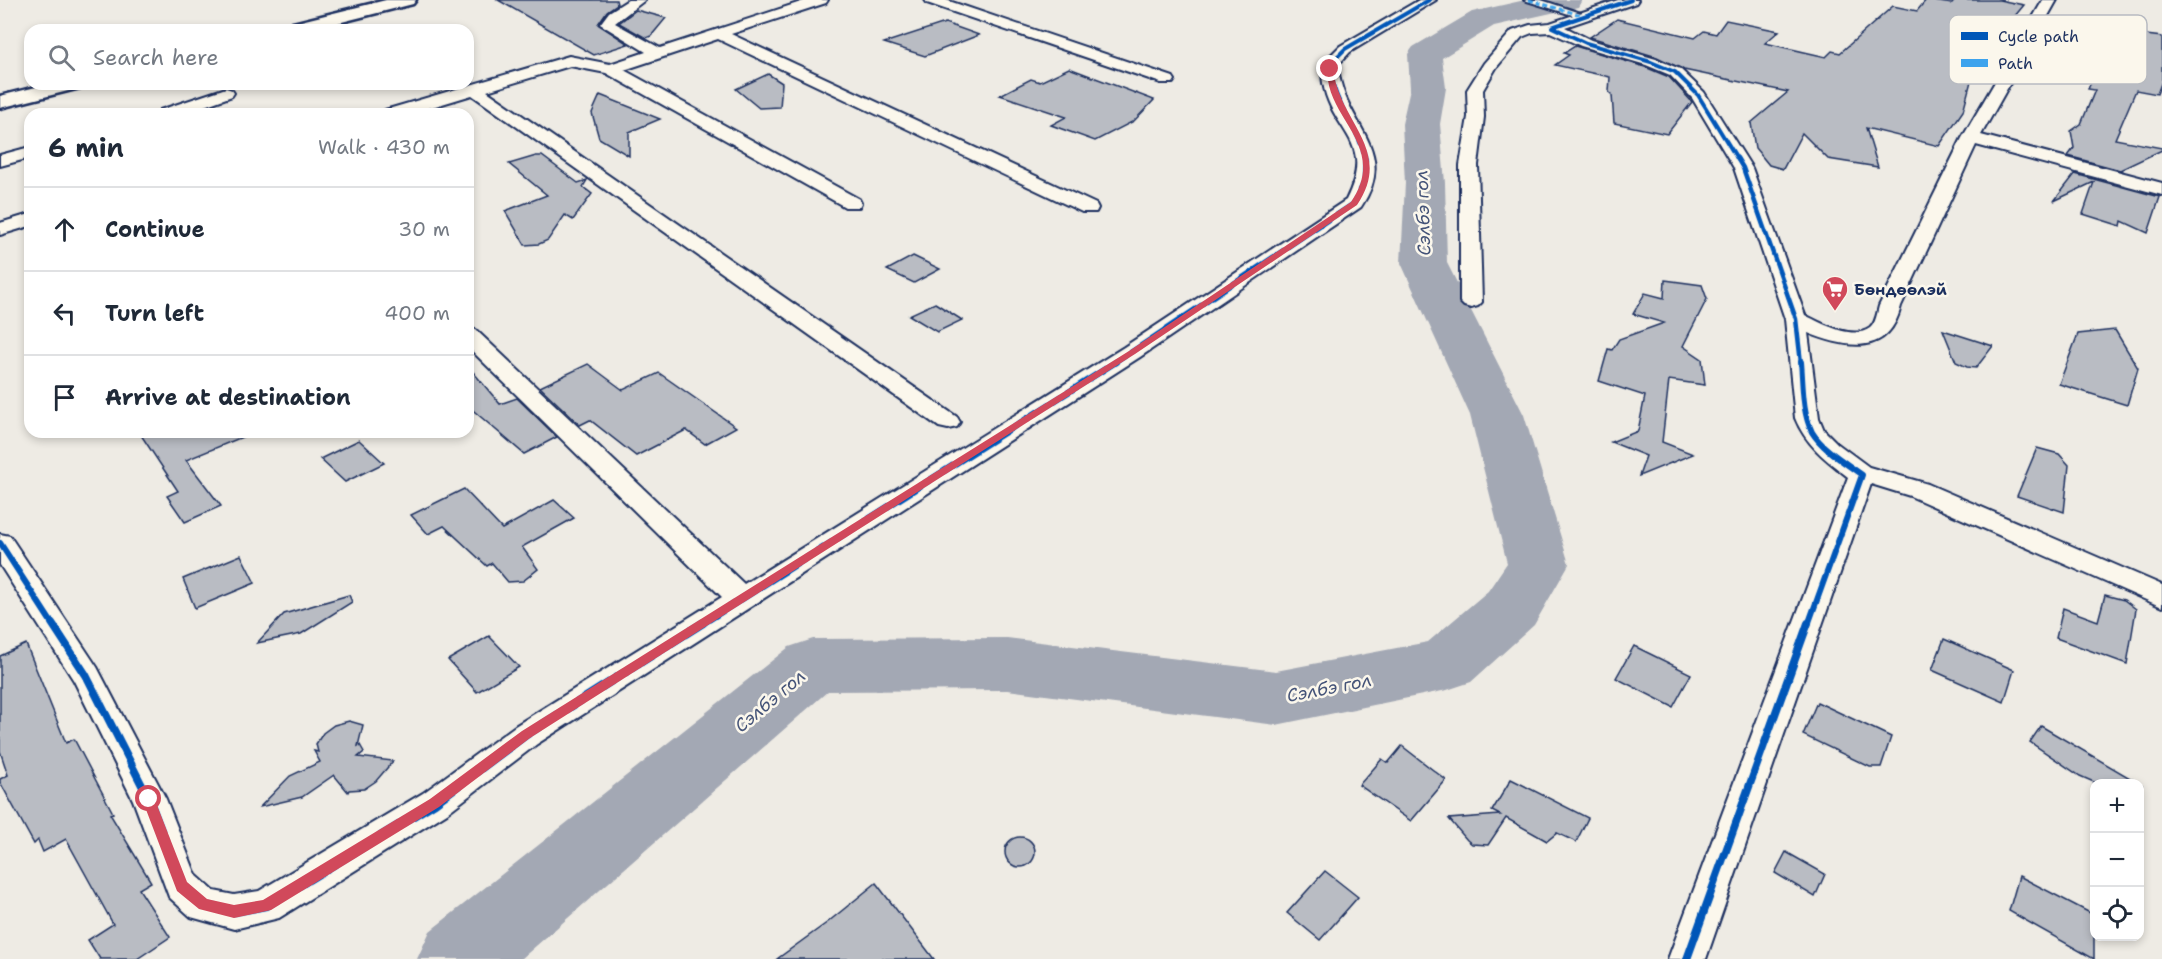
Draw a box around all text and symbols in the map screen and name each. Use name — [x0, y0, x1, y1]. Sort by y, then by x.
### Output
legend — [1949, 15, 2147, 84]
search box — [24, 24, 474, 90]
text: Cycle path — [1998, 26, 2079, 47]
icon: search — [45, 41, 78, 74]
text: Search here — [93, 43, 219, 72]
text: Path — [1998, 53, 2033, 74]
route end — [1316, 55, 1342, 81]
text: 6 min — [48, 130, 124, 165]
text: Walk · 430 m — [318, 134, 450, 160]
water label: Сэлбэ гол — [1410, 170, 1436, 256]
icon: ahead — [48, 213, 81, 246]
text: Continue — [105, 215, 205, 244]
text: 30 m — [398, 216, 450, 242]
supermarket icon: Бөндөөлэй — [1820, 274, 1850, 312]
place label: Бөндөөлэй — [1854, 279, 1947, 300]
icon: left — [48, 297, 81, 330]
text: Turn left — [105, 299, 204, 328]
text: 400 m — [384, 300, 450, 326]
icon: arrive — [48, 381, 81, 414]
text: Arrive at destination — [105, 383, 351, 412]
water label: Сэлбэ гол — [729, 664, 811, 738]
water label: Сэлбэ гол — [1285, 668, 1373, 708]
map controls — [2090, 779, 2144, 941]
button: + — [2090, 779, 2144, 833]
route start — [135, 785, 161, 811]
button: − — [2090, 833, 2144, 887]
button: locate — [2090, 887, 2144, 941]

